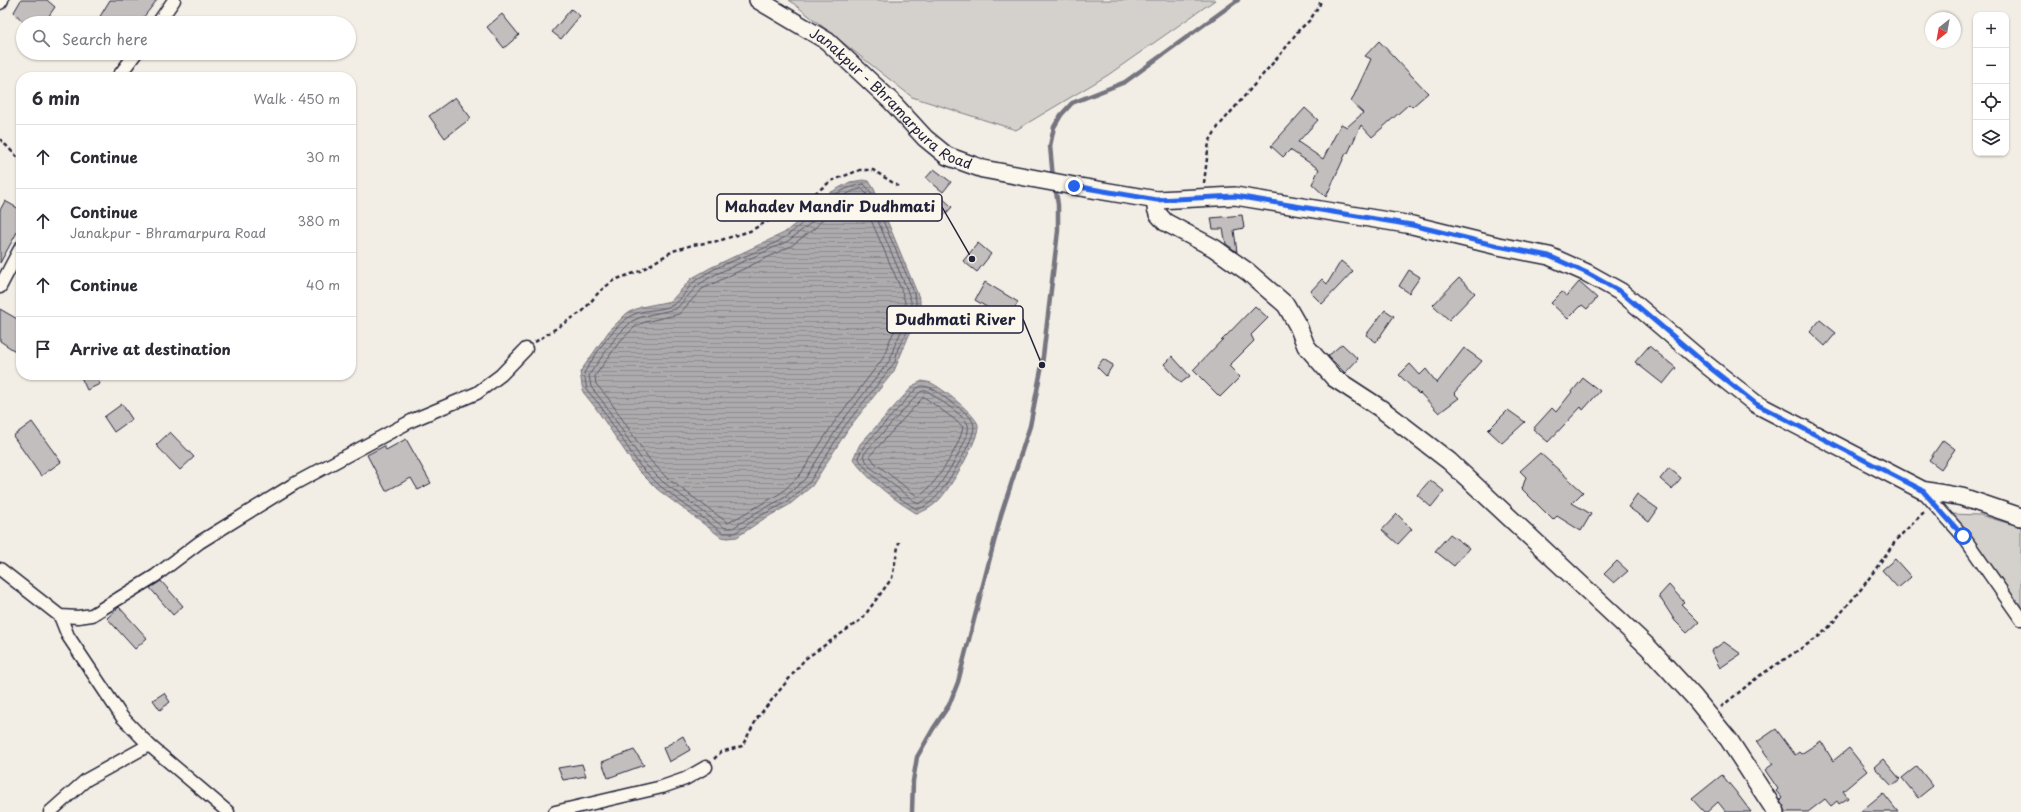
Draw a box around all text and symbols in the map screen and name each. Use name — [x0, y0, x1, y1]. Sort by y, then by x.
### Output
north arrow — [1925, 12, 1961, 48]
map controls — [1973, 12, 2009, 156]
button: + — [1973, 12, 2009, 48]
search box — [16, 16, 356, 60]
street label: Janakpur - Bhramarpura Road — [806, 22, 975, 174]
icon: search — [30, 27, 52, 49]
text: Search here — [62, 27, 148, 50]
button: − — [1973, 48, 2009, 84]
button: locate — [1973, 84, 2009, 120]
text: 6 min — [32, 85, 80, 111]
text: Walk · 450 m — [254, 89, 340, 108]
button: layers — [1973, 120, 2009, 156]
text: Continue — [70, 145, 138, 168]
icon: ahead — [32, 146, 54, 168]
text: 30 m — [306, 147, 340, 166]
route end — [1065, 177, 1083, 195]
callout: Mahadev Mandir Dudhmati — [717, 194, 942, 221]
text: Mahadev Mandir Dudhmati — [725, 194, 936, 217]
text: Continue — [70, 200, 138, 223]
icon: ahead — [32, 210, 54, 232]
text: 380 m — [297, 211, 340, 230]
text: Janakpur - Bhramarpura Road — [70, 223, 266, 242]
text: Continue — [70, 273, 138, 296]
icon: ahead — [32, 274, 54, 296]
text: 40 m — [306, 275, 340, 294]
callout: Dudhmati River — [887, 306, 1023, 333]
text: Dudhmati River — [895, 307, 1016, 330]
text: Arrive at destination — [70, 337, 231, 360]
icon: arrive — [32, 338, 54, 360]
route start — [1954, 527, 1972, 545]

